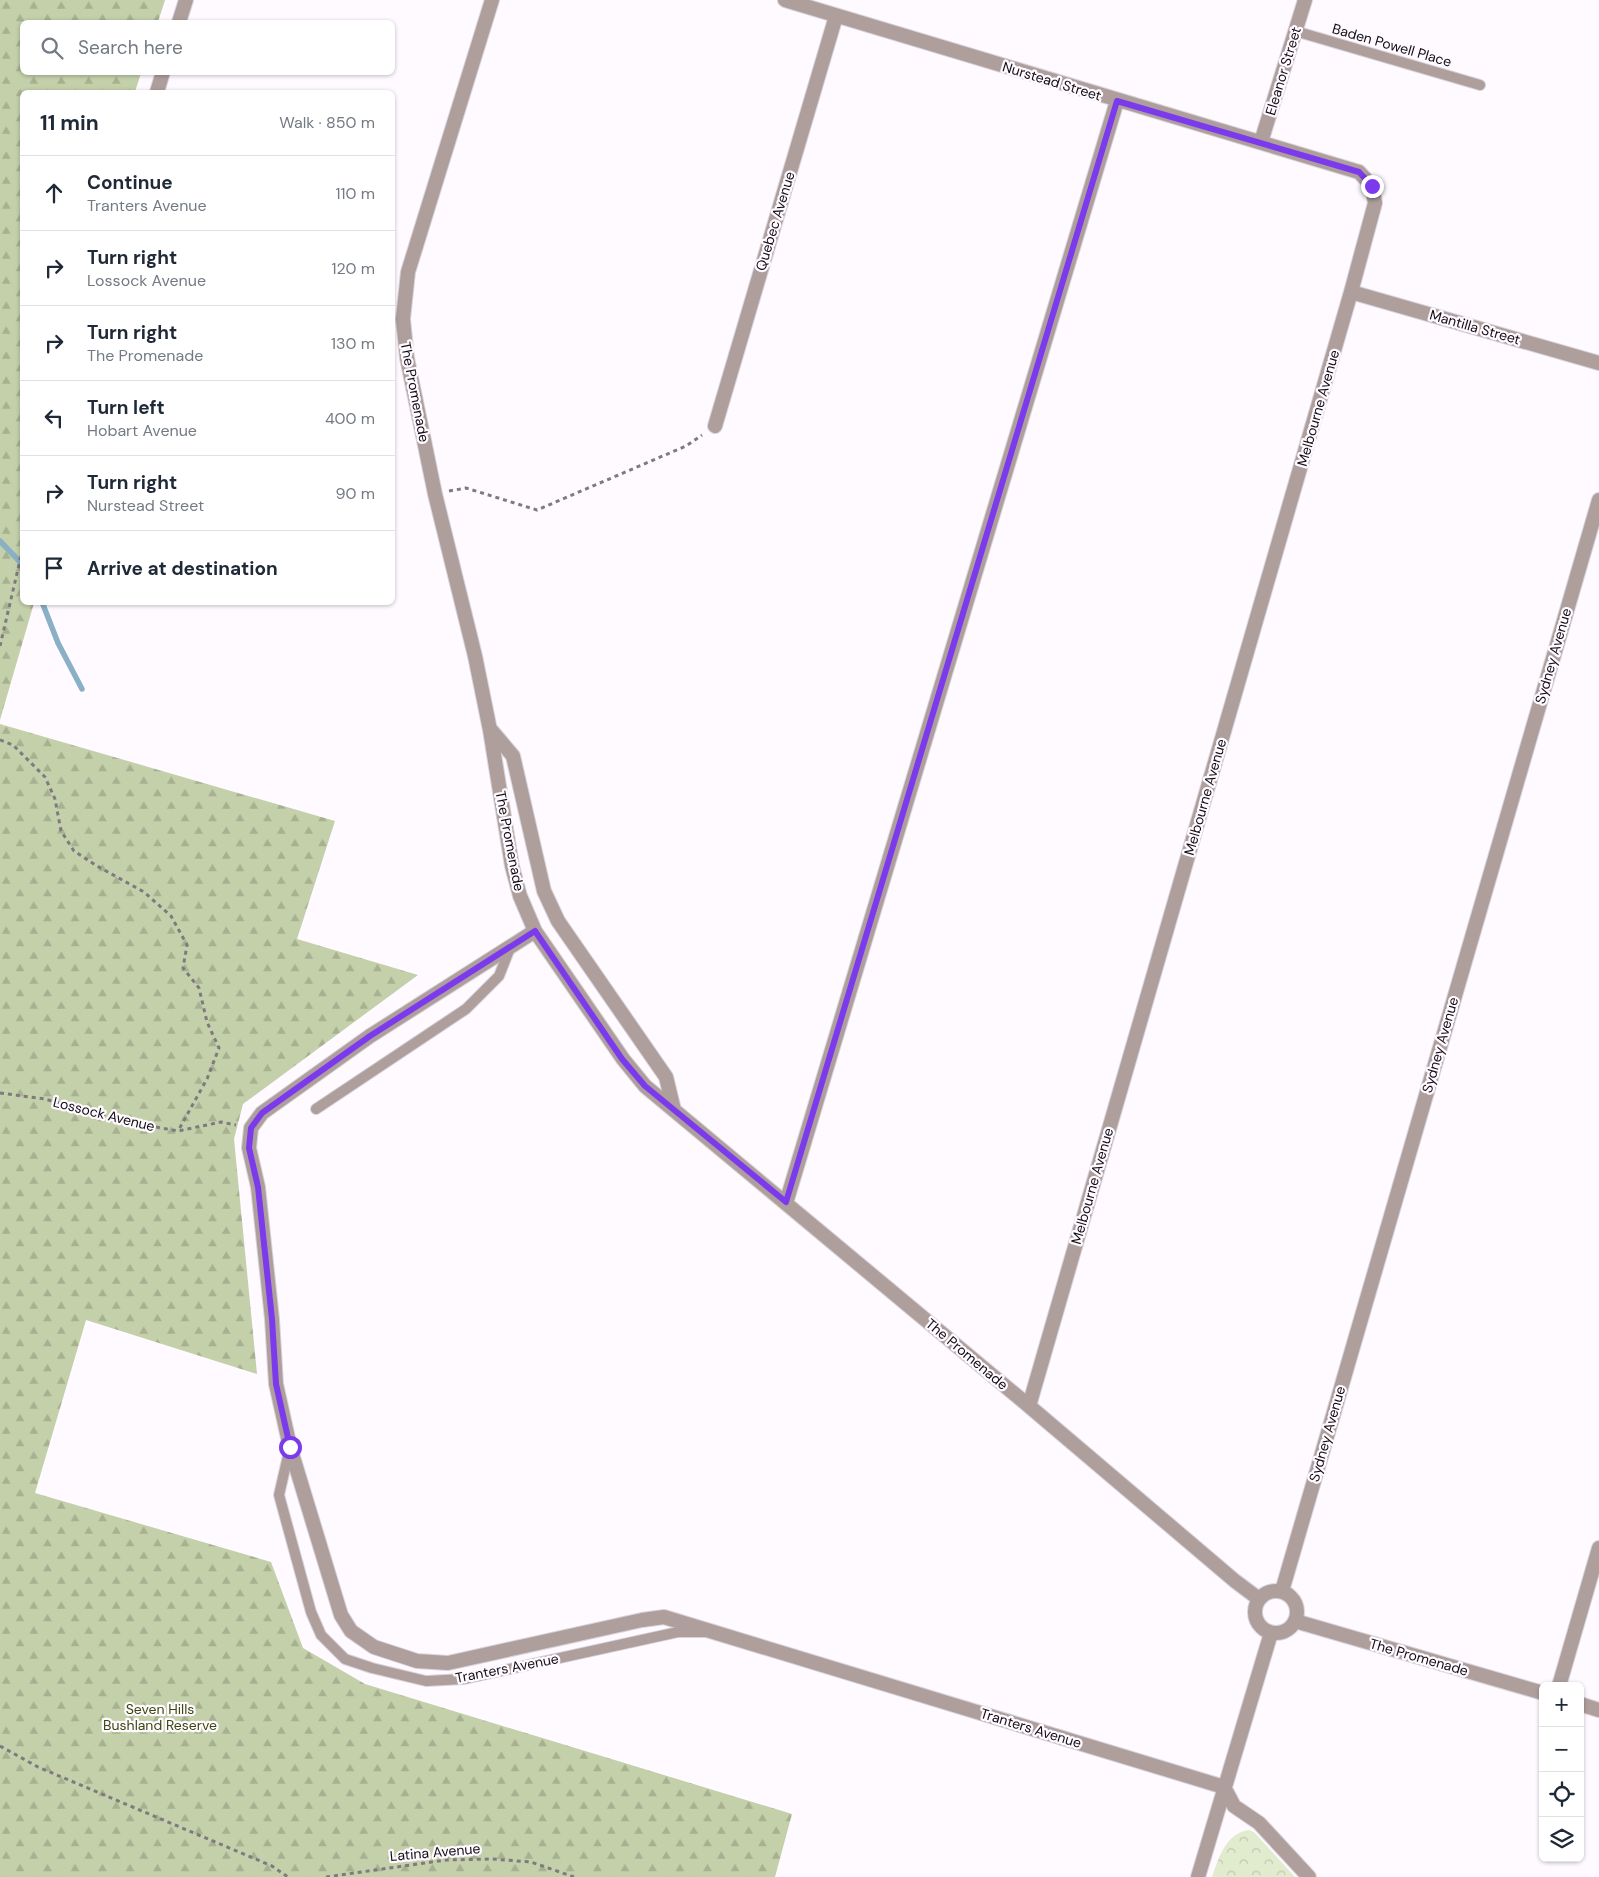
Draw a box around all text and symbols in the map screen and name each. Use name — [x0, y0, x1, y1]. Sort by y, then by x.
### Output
street label: Baden Powell Place — [1330, 19, 1454, 71]
search box — [20, 20, 395, 75]
street label: Eleanor Street — [1261, 25, 1305, 117]
icon: search — [38, 34, 66, 62]
text: Search here — [78, 35, 183, 60]
street label: Nurstead Street — [1000, 57, 1104, 105]
text: 11 min — [40, 109, 99, 137]
text: Walk · 850 m — [279, 112, 375, 133]
street label: Quebec Avenue — [751, 169, 799, 273]
text: Continue — [87, 170, 173, 195]
route end — [1361, 175, 1384, 198]
icon: ahead — [40, 179, 68, 207]
text: 110 m — [336, 183, 375, 204]
text: Tranters Avenue — [87, 195, 207, 216]
text: Turn right — [87, 245, 177, 270]
icon: right — [40, 254, 68, 282]
text: 120 m — [331, 258, 375, 279]
text: Lossock Avenue — [87, 270, 206, 291]
street label: Mantilla Street — [1428, 305, 1522, 349]
text: Turn right — [87, 320, 177, 345]
icon: right — [40, 329, 68, 357]
text: 130 m — [331, 333, 375, 354]
street label: The Promenade — [396, 340, 434, 444]
text: The Promenade — [87, 345, 203, 366]
street label: Melbourne Avenue — [1293, 348, 1343, 468]
text: Turn left — [87, 395, 165, 420]
icon: left — [40, 404, 68, 432]
text: 400 m — [325, 408, 375, 429]
text: Hobart Avenue — [87, 420, 197, 441]
text: Turn right — [87, 470, 177, 495]
icon: right — [40, 479, 68, 507]
text: 90 m — [335, 483, 375, 504]
text: Nurstead Street — [87, 495, 204, 516]
icon: arrive — [40, 554, 68, 582]
text: Arrive at destination — [87, 556, 278, 581]
street label: Sydney Avenue — [1531, 606, 1575, 706]
street label: Melbourne Avenue — [1180, 737, 1230, 857]
street label: The Promenade — [491, 789, 529, 893]
street label: Sydney Avenue — [1418, 995, 1462, 1095]
street label: Lossock Avenue — [51, 1093, 157, 1135]
street label: Melbourne Avenue — [1067, 1126, 1117, 1246]
street label: The Promenade — [922, 1314, 1012, 1394]
street label: Sydney Avenue — [1305, 1384, 1349, 1484]
route start — [279, 1436, 302, 1459]
street label: The Promenade — [1368, 1634, 1470, 1680]
street label: Tranters Avenue — [454, 1649, 560, 1687]
map controls — [1539, 1682, 1584, 1862]
button: + — [1539, 1682, 1584, 1727]
park label: Seven Hills Bushland Reserve — [103, 1700, 217, 1734]
street label: Tranters Avenue — [978, 1704, 1084, 1752]
button: − — [1539, 1727, 1584, 1772]
button: locate — [1539, 1772, 1584, 1817]
button: layers — [1539, 1817, 1584, 1862]
street label: Latina Avenue — [389, 1839, 481, 1865]

